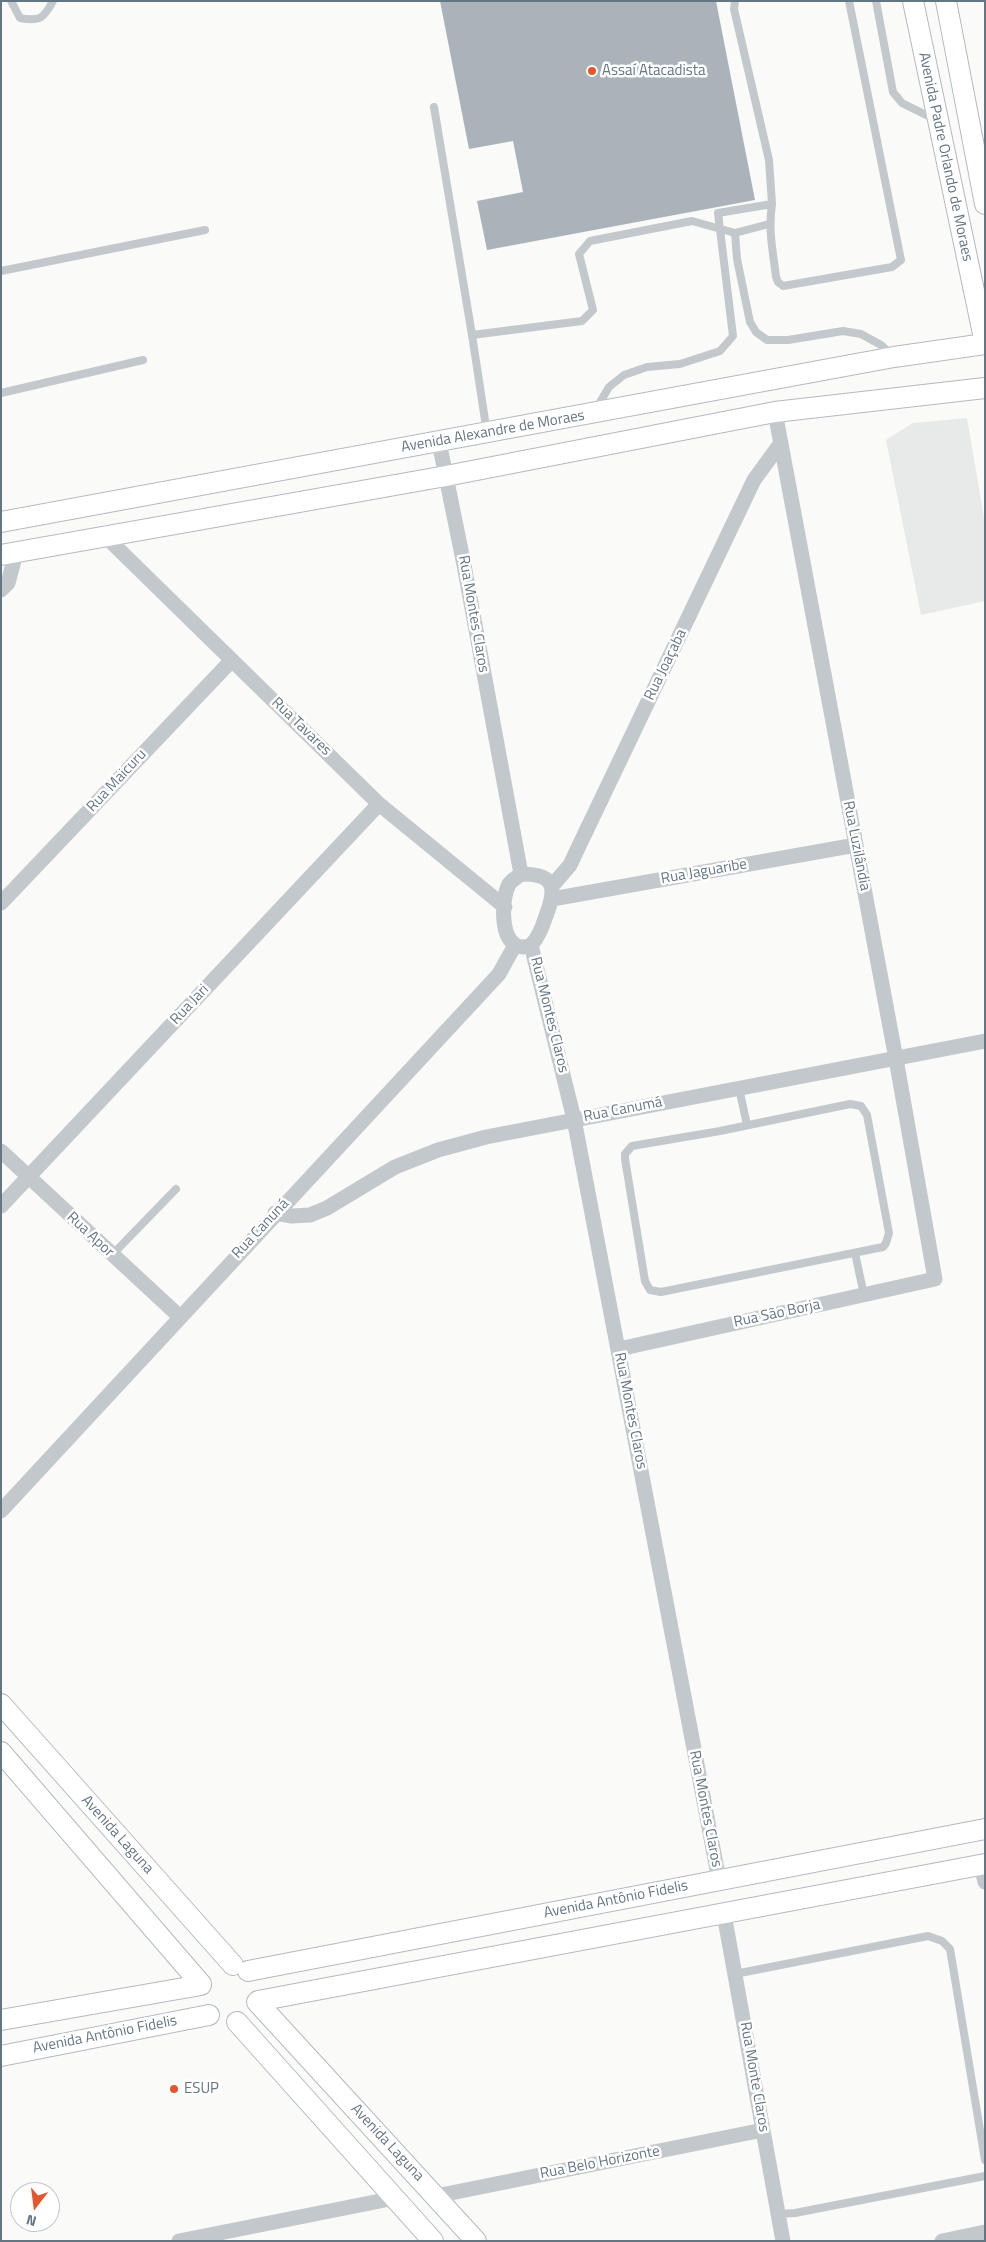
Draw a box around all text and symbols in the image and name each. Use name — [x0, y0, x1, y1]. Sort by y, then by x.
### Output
street label: Avenida Padre Orlando de Moraes — [914, 51, 976, 263]
place label: Assaí Atacadista — [602, 62, 706, 80]
marker: Assaí Atacadista — [586, 65, 598, 77]
street label: Avenida Alexandre de Moraes — [400, 407, 586, 457]
street label: Rua Montes Claros — [454, 554, 492, 674]
street label: Rua Joaçaba — [641, 626, 691, 704]
street label: Rua Tavares — [267, 694, 335, 760]
street label: Rua Maicuru — [83, 746, 151, 816]
street label: Rua Luzilândia — [838, 800, 874, 892]
street label: Rua Jaguaribe — [660, 856, 748, 888]
street label: Rua Montes Claros — [526, 955, 572, 1075]
street label: Rua Jari — [167, 981, 213, 1029]
street label: Rua Canumá — [582, 1094, 664, 1126]
street label: Rua Canuná — [229, 1195, 293, 1263]
street label: Rua Apor — [63, 1209, 117, 1261]
street label: Rua São Borja — [732, 1296, 822, 1332]
street label: Rua Montes Claros — [610, 1351, 650, 1471]
street label: Rua Montes Claros — [685, 1749, 725, 1869]
street label: Avenida Laguna — [77, 1792, 157, 1878]
street label: Avenida Antônio Fidelis — [542, 1877, 690, 1923]
street label: Avenida Antônio Fidelis — [31, 2012, 179, 2058]
street label: Rua Monte Claros — [735, 2020, 773, 2134]
place label: ESUP — [184, 2080, 219, 2098]
marker: ESUP — [168, 2083, 180, 2095]
street label: Avenida Laguna — [347, 2101, 427, 2185]
street label: Rua Belo Horizonte — [539, 2143, 661, 2183]
north arrow — [10, 2182, 60, 2232]
text: N — [24, 2210, 39, 2232]

